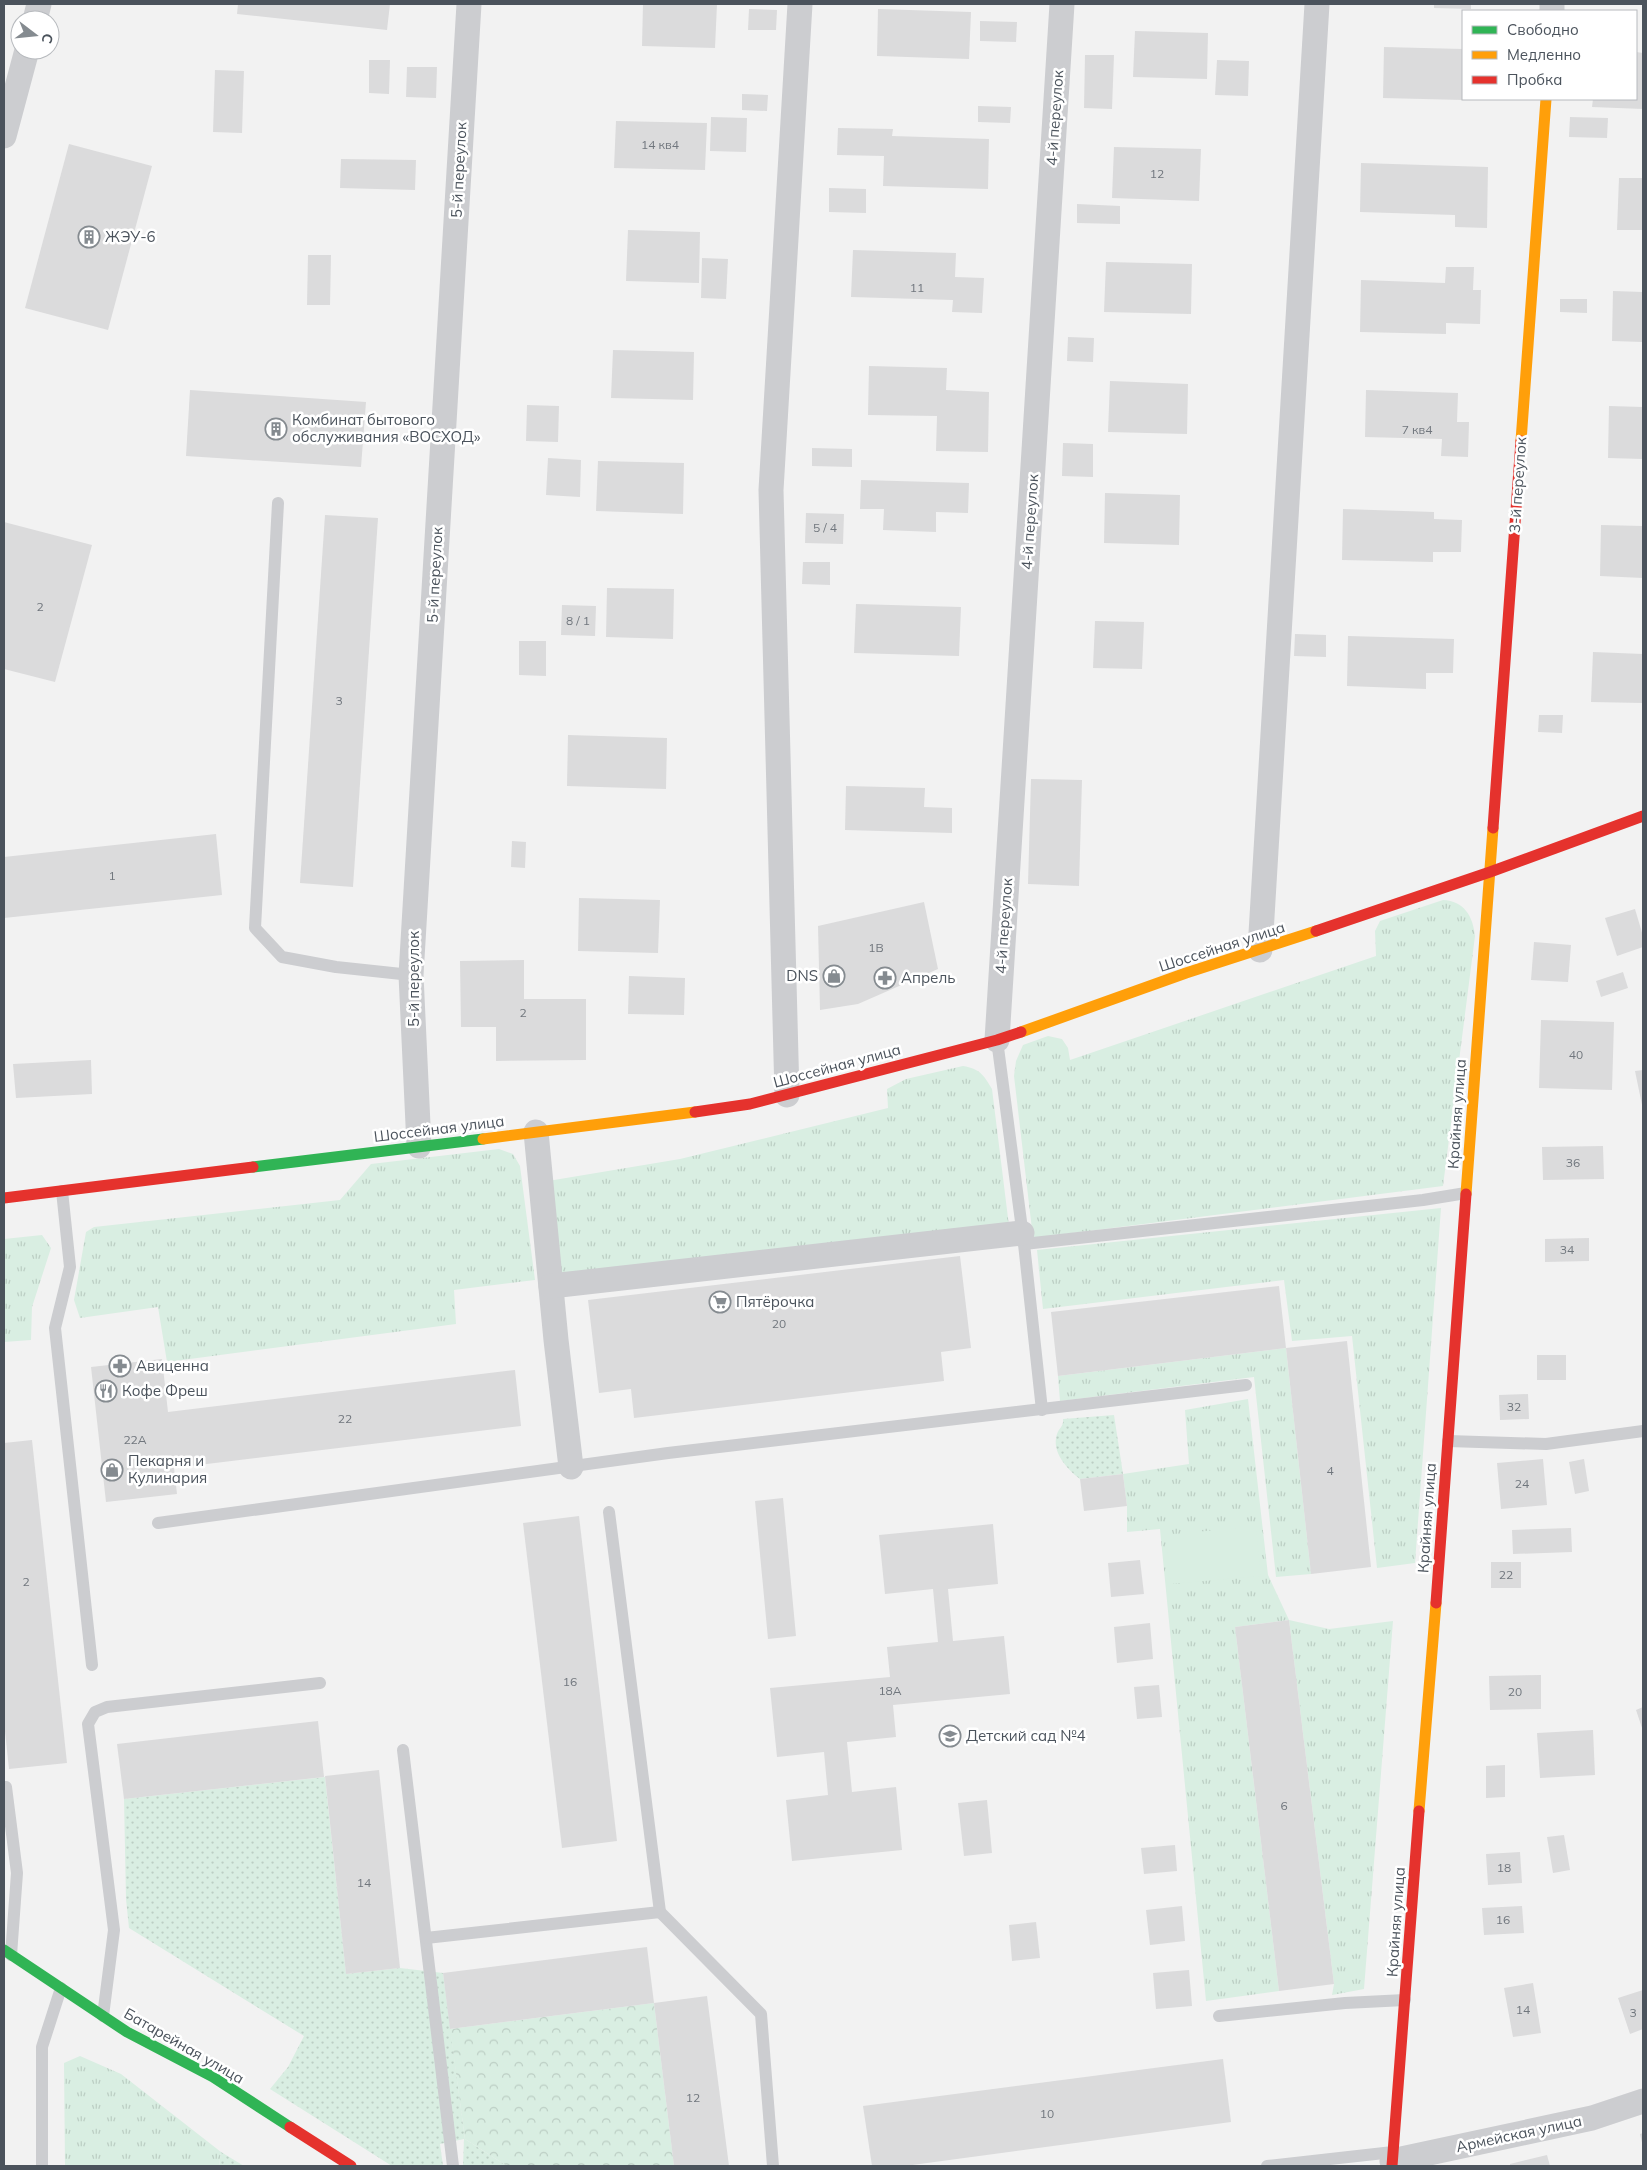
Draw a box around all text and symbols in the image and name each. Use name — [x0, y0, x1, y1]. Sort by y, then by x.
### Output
north arrow — [10, 10, 60, 60]
legend — [1462, 10, 1637, 100]
text: Свободно — [1507, 20, 1579, 39]
text: С — [38, 31, 57, 46]
text: Медленно — [1507, 45, 1581, 64]
street label: 4-й переулок — [1042, 68, 1067, 167]
text: Пробка — [1507, 70, 1562, 89]
street label: 5-й переулок — [446, 121, 471, 218]
house number: 14 кв4 — [641, 137, 679, 152]
house number: 12 — [1150, 166, 1164, 181]
building icon: ЖЭУ-6 — [77, 225, 101, 249]
place label: ЖЭУ-6 — [105, 227, 156, 246]
house number: 11 — [910, 280, 924, 295]
place label: Комбинат бытового обслуживания «ВОСХОД» — [292, 410, 481, 446]
building icon: Комбинат бытового обслуживания «ВОСХОД» — [264, 417, 288, 441]
house number: 7 кв4 — [1402, 422, 1432, 437]
street label: 3-й переулок — [1505, 435, 1530, 534]
street label: 4-й переулок — [1017, 472, 1042, 571]
house number: 5 / 4 — [813, 520, 837, 535]
street label: 5-й переулок — [422, 526, 447, 623]
house number: 2 — [36, 599, 44, 614]
house number: 8 / 1 — [566, 613, 590, 628]
house number: 3 — [335, 693, 343, 708]
house number: 1 — [108, 868, 116, 883]
street label: 4-й переулок — [991, 876, 1016, 975]
street label: Шоссейная улица — [1156, 917, 1287, 976]
street label: 5-й переулок — [404, 930, 423, 1027]
house number: 1В — [868, 940, 884, 955]
shop icon: DNS — [822, 964, 846, 988]
place label: DNS — [786, 966, 818, 985]
pharmacy icon: Апрель — [873, 966, 897, 990]
place label: Апрель — [901, 968, 955, 987]
house number: 2 — [519, 1005, 527, 1020]
street label: Шоссейная улица — [771, 1039, 903, 1092]
house number: 40 — [1569, 1047, 1583, 1062]
street label: Крайняя улица — [1443, 1058, 1470, 1170]
street label: Шоссейная улица — [373, 1111, 505, 1146]
house number: 36 — [1566, 1155, 1580, 1170]
house number: 34 — [1560, 1242, 1574, 1257]
supermarket icon: Пятёрочка — [708, 1290, 732, 1314]
place label: Пятёрочка — [736, 1292, 814, 1311]
house number: 20 — [772, 1316, 786, 1331]
pharmacy icon: Авиценна — [108, 1354, 132, 1378]
place label: Авиценна — [136, 1356, 209, 1375]
restaurant icon: Кофе Фреш — [94, 1379, 118, 1403]
place label: Кофе Фреш — [122, 1381, 208, 1400]
house number: 32 — [1507, 1399, 1521, 1414]
house number: 22 — [338, 1411, 352, 1426]
house number: 22А — [123, 1432, 147, 1447]
place label: Пекарня и Кулинария — [128, 1451, 207, 1487]
shop icon: Пекарня и Кулинария — [100, 1458, 124, 1482]
street label: Крайняя улица — [1413, 1462, 1440, 1574]
house number: 4 — [1326, 1463, 1334, 1478]
house number: 24 — [1515, 1476, 1529, 1491]
house number: 22 — [1499, 1567, 1513, 1582]
house number: 2 — [22, 1574, 30, 1589]
house number: 16 — [563, 1674, 577, 1689]
house number: 18А — [878, 1683, 902, 1698]
house number: 20 — [1508, 1684, 1522, 1699]
school or university icon: Детский сад №4 — [938, 1724, 962, 1748]
place label: Детский сад №4 — [966, 1726, 1086, 1745]
house number: 6 — [1280, 1798, 1288, 1813]
house number: 18 — [1497, 1860, 1511, 1875]
street label: Крайняя улица — [1382, 1866, 1409, 1978]
house number: 14 — [357, 1875, 371, 1890]
house number: 16 — [1496, 1912, 1510, 1927]
house number: 14 — [1516, 2002, 1530, 2017]
street label: Батарейная улица — [121, 2003, 248, 2088]
house number: 3 — [1629, 2005, 1637, 2020]
house number: 12 — [686, 2090, 700, 2105]
house number: 10 — [1040, 2106, 1054, 2121]
street label: Армейская улица — [1454, 2111, 1584, 2156]

